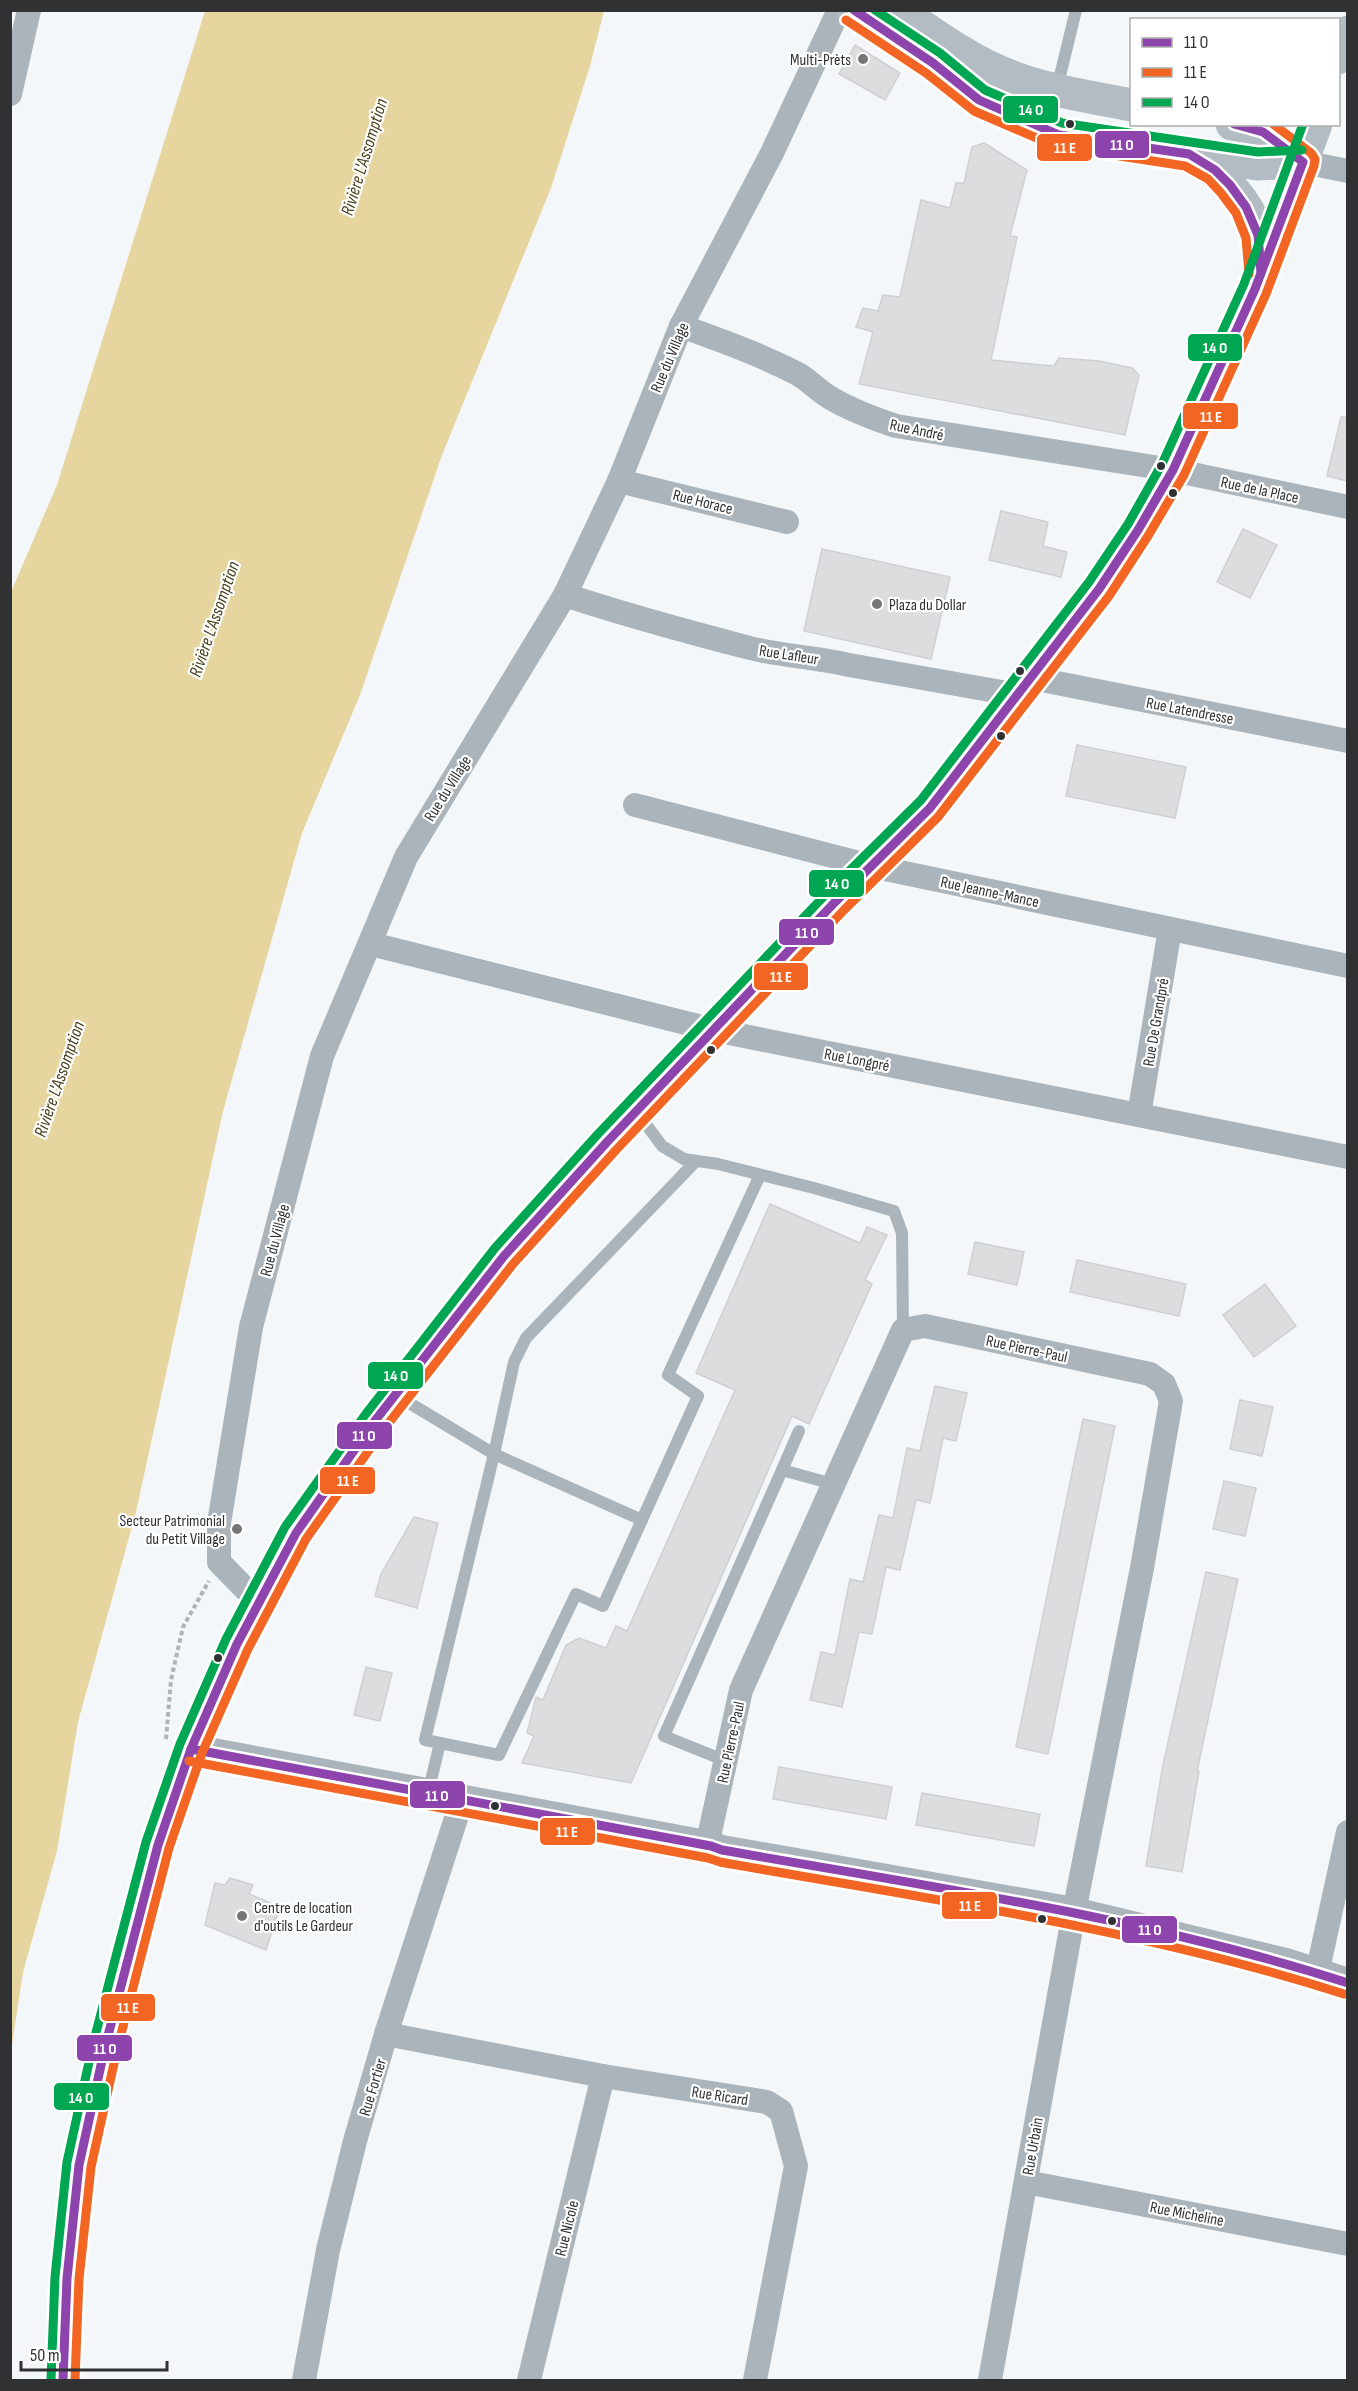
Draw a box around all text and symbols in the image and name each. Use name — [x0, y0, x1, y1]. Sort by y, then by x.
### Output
legend — [1130, 18, 1340, 126]
text: 11 O — [1184, 32, 1208, 53]
place label: Multi-Prèts — [790, 51, 851, 70]
marker: Multi-Prèts — [856, 52, 870, 66]
text: 11 E — [1184, 62, 1207, 83]
text: 14 O — [1184, 92, 1210, 113]
line badge: 14 O — [1002, 95, 1059, 124]
water label: Rivière L'Assomption — [337, 96, 392, 218]
text: 14 O — [1019, 101, 1043, 120]
unlabelled marker — [1064, 118, 1076, 130]
line badge: 11 O — [1094, 130, 1150, 159]
line badge: 11 E — [1036, 133, 1093, 162]
text: 11 O — [1110, 136, 1134, 155]
text: 11 E — [1054, 139, 1076, 158]
street label: Rue du Village — [647, 320, 694, 395]
line badge: 14 O — [1187, 333, 1243, 362]
text: 14 O — [1203, 339, 1227, 358]
line badge: 11 E — [1182, 402, 1239, 430]
text: 11 E — [1200, 408, 1222, 427]
street label: Rue André — [888, 416, 945, 445]
unlabelled marker — [1155, 460, 1167, 472]
street label: Rue de la Place — [1219, 473, 1300, 508]
street label: Rue Horace — [671, 486, 735, 519]
unlabelled marker — [1167, 487, 1179, 499]
water label: Rivière L'Assomption — [185, 558, 244, 680]
place label: Plaza du Dollar — [889, 596, 967, 615]
marker: Plaza du Dollar — [870, 597, 884, 611]
street label: Rue Lafleur — [758, 641, 820, 670]
unlabelled marker — [1014, 665, 1026, 677]
street label: Rue Latendresse — [1145, 694, 1235, 729]
unlabelled marker — [995, 730, 1007, 742]
street label: Rue du Village — [421, 752, 476, 825]
line badge: 14 O — [808, 869, 865, 898]
street label: Rue Jeanne-Mance — [939, 873, 1041, 912]
text: 14 O — [825, 875, 849, 894]
line badge: 11 O — [778, 918, 835, 946]
text: 11 O — [795, 924, 819, 943]
line badge: 11 E — [753, 962, 809, 991]
text: 11 E — [770, 968, 792, 987]
street label: Rue De Grandpré — [1139, 977, 1174, 1068]
water label: Rivière L'Assomption — [30, 1018, 89, 1140]
unlabelled marker — [705, 1044, 717, 1056]
street label: Rue Longpré — [822, 1045, 891, 1076]
street label: Rue du Village — [257, 1202, 294, 1279]
street label: Rue Pierre-Paul — [984, 1332, 1069, 1367]
line badge: 14 O — [367, 1361, 424, 1390]
text: 14 O — [384, 1367, 408, 1386]
line badge: 11 O — [336, 1421, 393, 1450]
text: 11 O — [352, 1427, 376, 1446]
line badge: 11 E — [319, 1466, 376, 1495]
text: 11 E — [337, 1472, 359, 1491]
place label: Secteur Patrimonial du Petit Village — [119, 1512, 225, 1549]
marker: Secteur Patrimonial du Petit Village — [230, 1522, 244, 1536]
unlabelled marker — [212, 1652, 224, 1664]
street label: Rue Pierre-Paul — [714, 1700, 749, 1785]
line badge: 11 O — [409, 1780, 466, 1809]
text: 11 O — [425, 1787, 449, 1806]
unlabelled marker — [489, 1800, 501, 1812]
line badge: 11 E — [539, 1817, 596, 1846]
text: 11 E — [556, 1823, 578, 1842]
line badge: 11 E — [941, 1891, 998, 1920]
text: 11 E — [959, 1897, 981, 1916]
place label: Centre de location d'outils Le Gardeur — [254, 1899, 354, 1936]
marker: Centre de location d'outils Le Gardeur — [235, 1909, 249, 1923]
unlabelled marker — [1036, 1913, 1048, 1925]
unlabelled marker — [1106, 1915, 1118, 1927]
line badge: 11 O — [1121, 1915, 1178, 1944]
text: 11 O — [1138, 1921, 1162, 1940]
line badge: 11 E — [100, 1993, 156, 2022]
text: 11 E — [117, 1999, 139, 2018]
line badge: 11 O — [76, 2034, 133, 2062]
text: 11 O — [93, 2040, 117, 2059]
street label: Rue Fortier — [356, 2056, 391, 2119]
line badge: 14 O — [53, 2082, 110, 2111]
street label: Rue Ricard — [690, 2083, 749, 2110]
text: 14 O — [69, 2089, 93, 2108]
street label: Rue Urbain — [1019, 2116, 1048, 2177]
street label: Rue Micheline — [1148, 2198, 1225, 2231]
street label: Rue Nicole — [551, 2199, 584, 2258]
scale bar — [21, 2334, 166, 2372]
text: 50 m — [30, 2345, 60, 2366]

